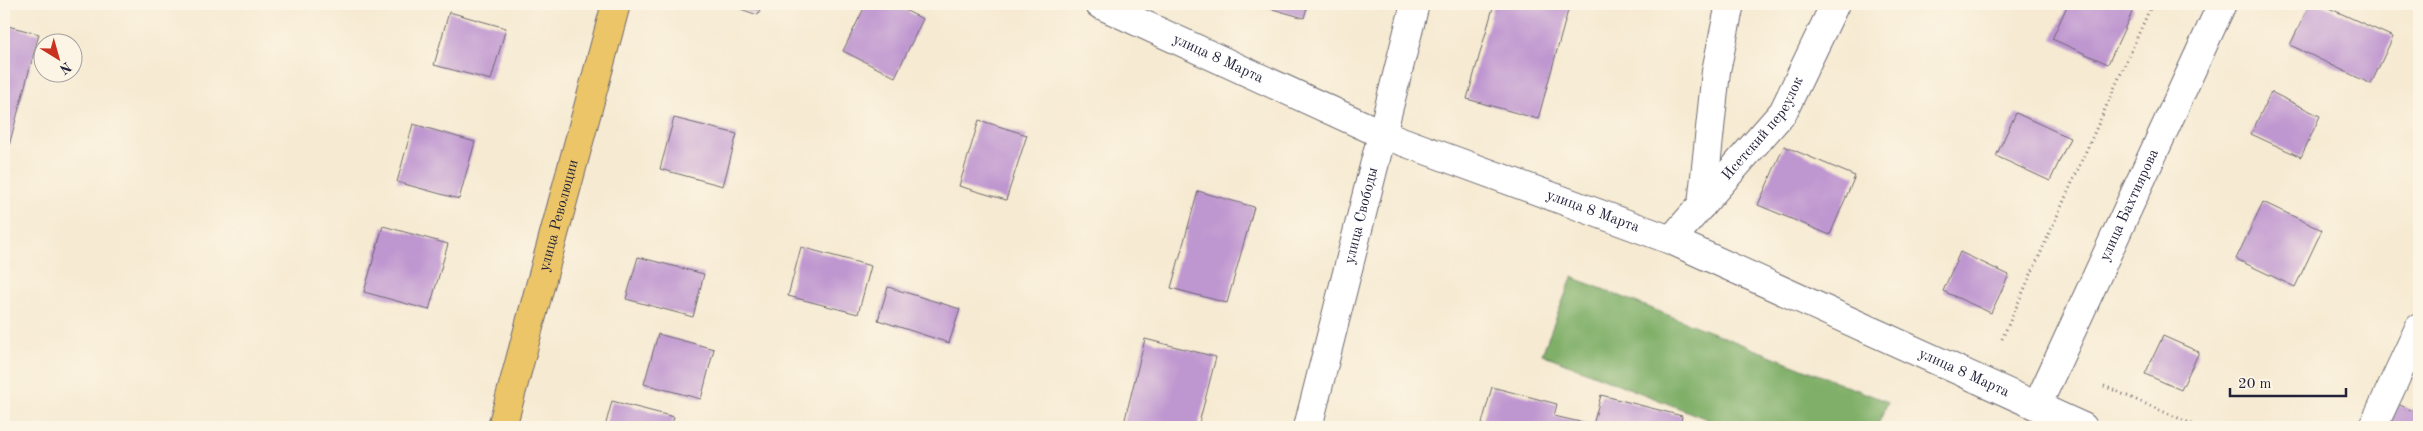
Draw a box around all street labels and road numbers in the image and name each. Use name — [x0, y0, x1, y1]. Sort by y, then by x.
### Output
street label: улица 8 Марта — [1170, 31, 1266, 86]
street label: Исетский переулок — [1719, 74, 1806, 183]
street label: улица Бахтиярова — [2097, 146, 2162, 263]
street label: улица Революции — [537, 158, 581, 273]
street label: улица Свободы — [1342, 166, 1381, 266]
street label: улица 8 Марта — [1544, 187, 1642, 235]
street label: улица 8 Марта — [1916, 346, 2012, 400]

